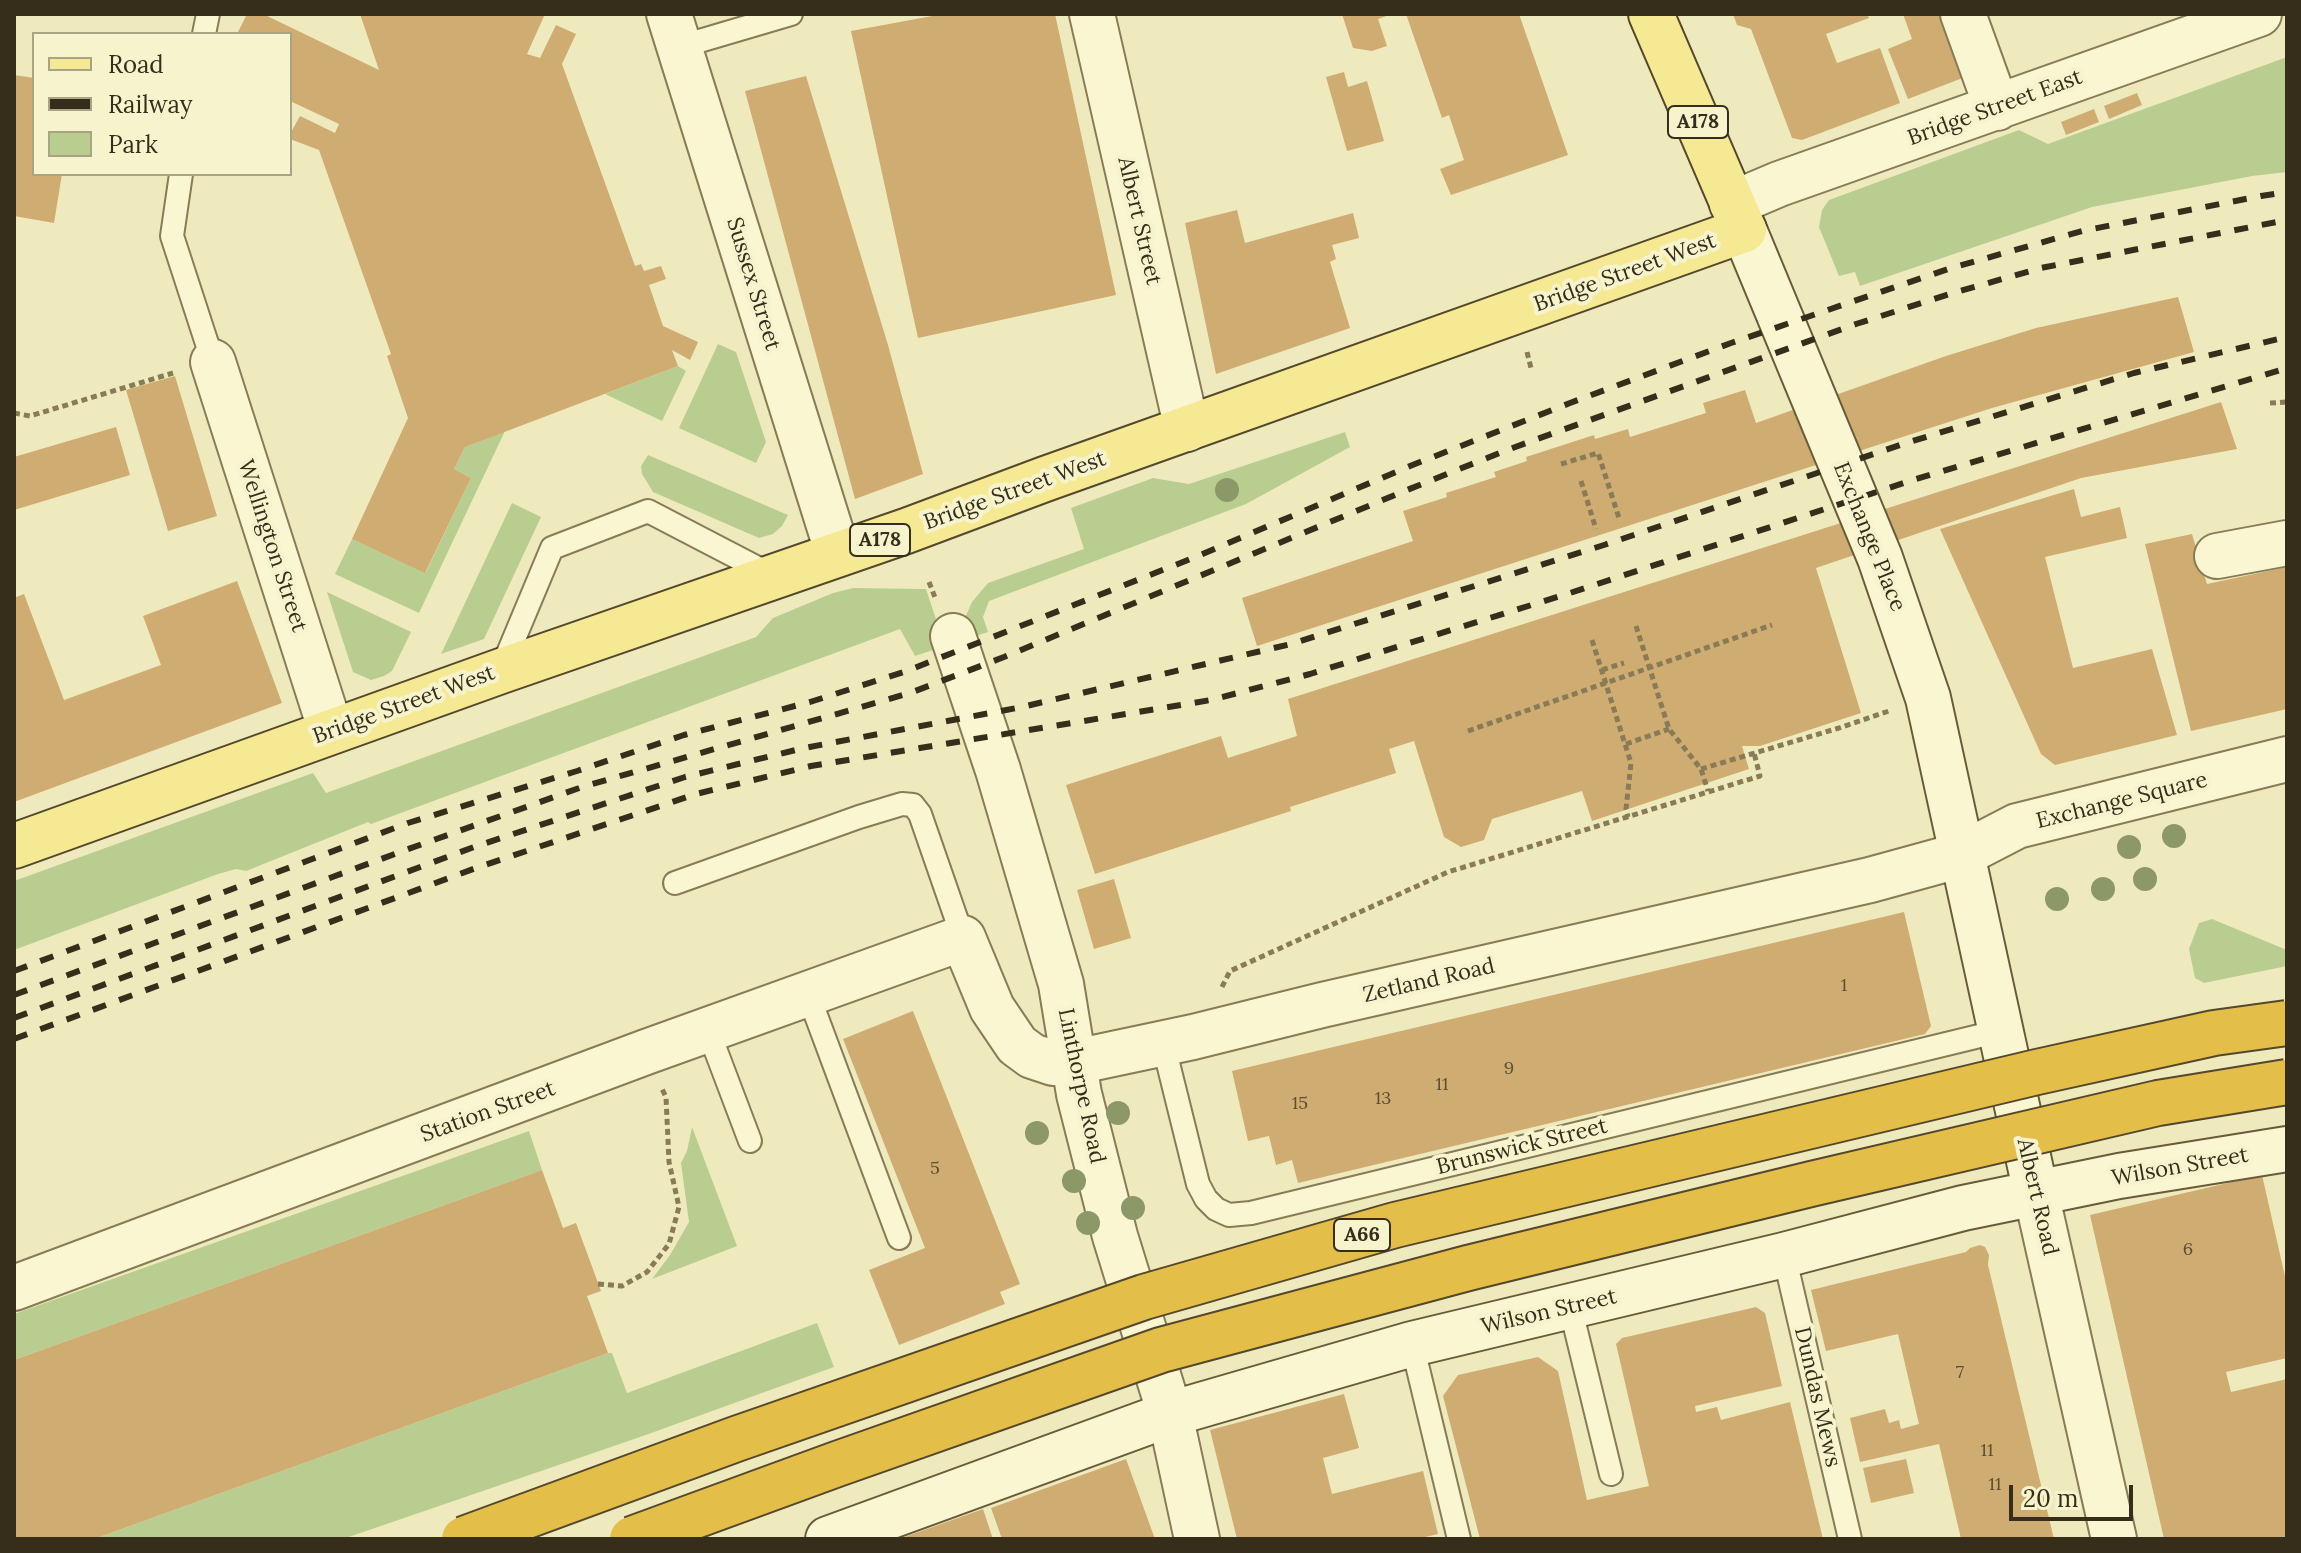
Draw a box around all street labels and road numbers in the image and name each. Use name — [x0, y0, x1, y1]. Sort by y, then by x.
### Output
street label: Bridge Street East — [1904, 64, 2086, 152]
road number: A178 — [1668, 106, 1728, 138]
street label: Albert Street — [1111, 154, 1167, 288]
street label: Sussex Street — [720, 214, 786, 354]
street label: Bridge Street West — [1530, 228, 1720, 318]
street label: Bridge Street West — [920, 446, 1110, 536]
street label: Wellington Street — [232, 457, 312, 635]
street label: Exchange Place — [1827, 459, 1911, 615]
road number: A178 — [850, 524, 910, 556]
street label: Bridge Street West — [309, 660, 499, 750]
street label: Exchange Square — [2034, 767, 2210, 835]
street label: Zetland Road — [1361, 953, 1497, 1009]
street label: Linthorpe Road — [1052, 1006, 1110, 1166]
street label: Station Street — [417, 1075, 559, 1149]
street label: Brunswick Street — [1434, 1113, 1610, 1181]
street label: Albert Road — [2011, 1136, 2063, 1258]
street label: Wilson Street — [2110, 1142, 2250, 1192]
road number: A66 — [1334, 1219, 1390, 1251]
street label: Wilson Street — [1479, 1284, 1619, 1340]
street label: Dundas Mews — [1788, 1324, 1846, 1470]

